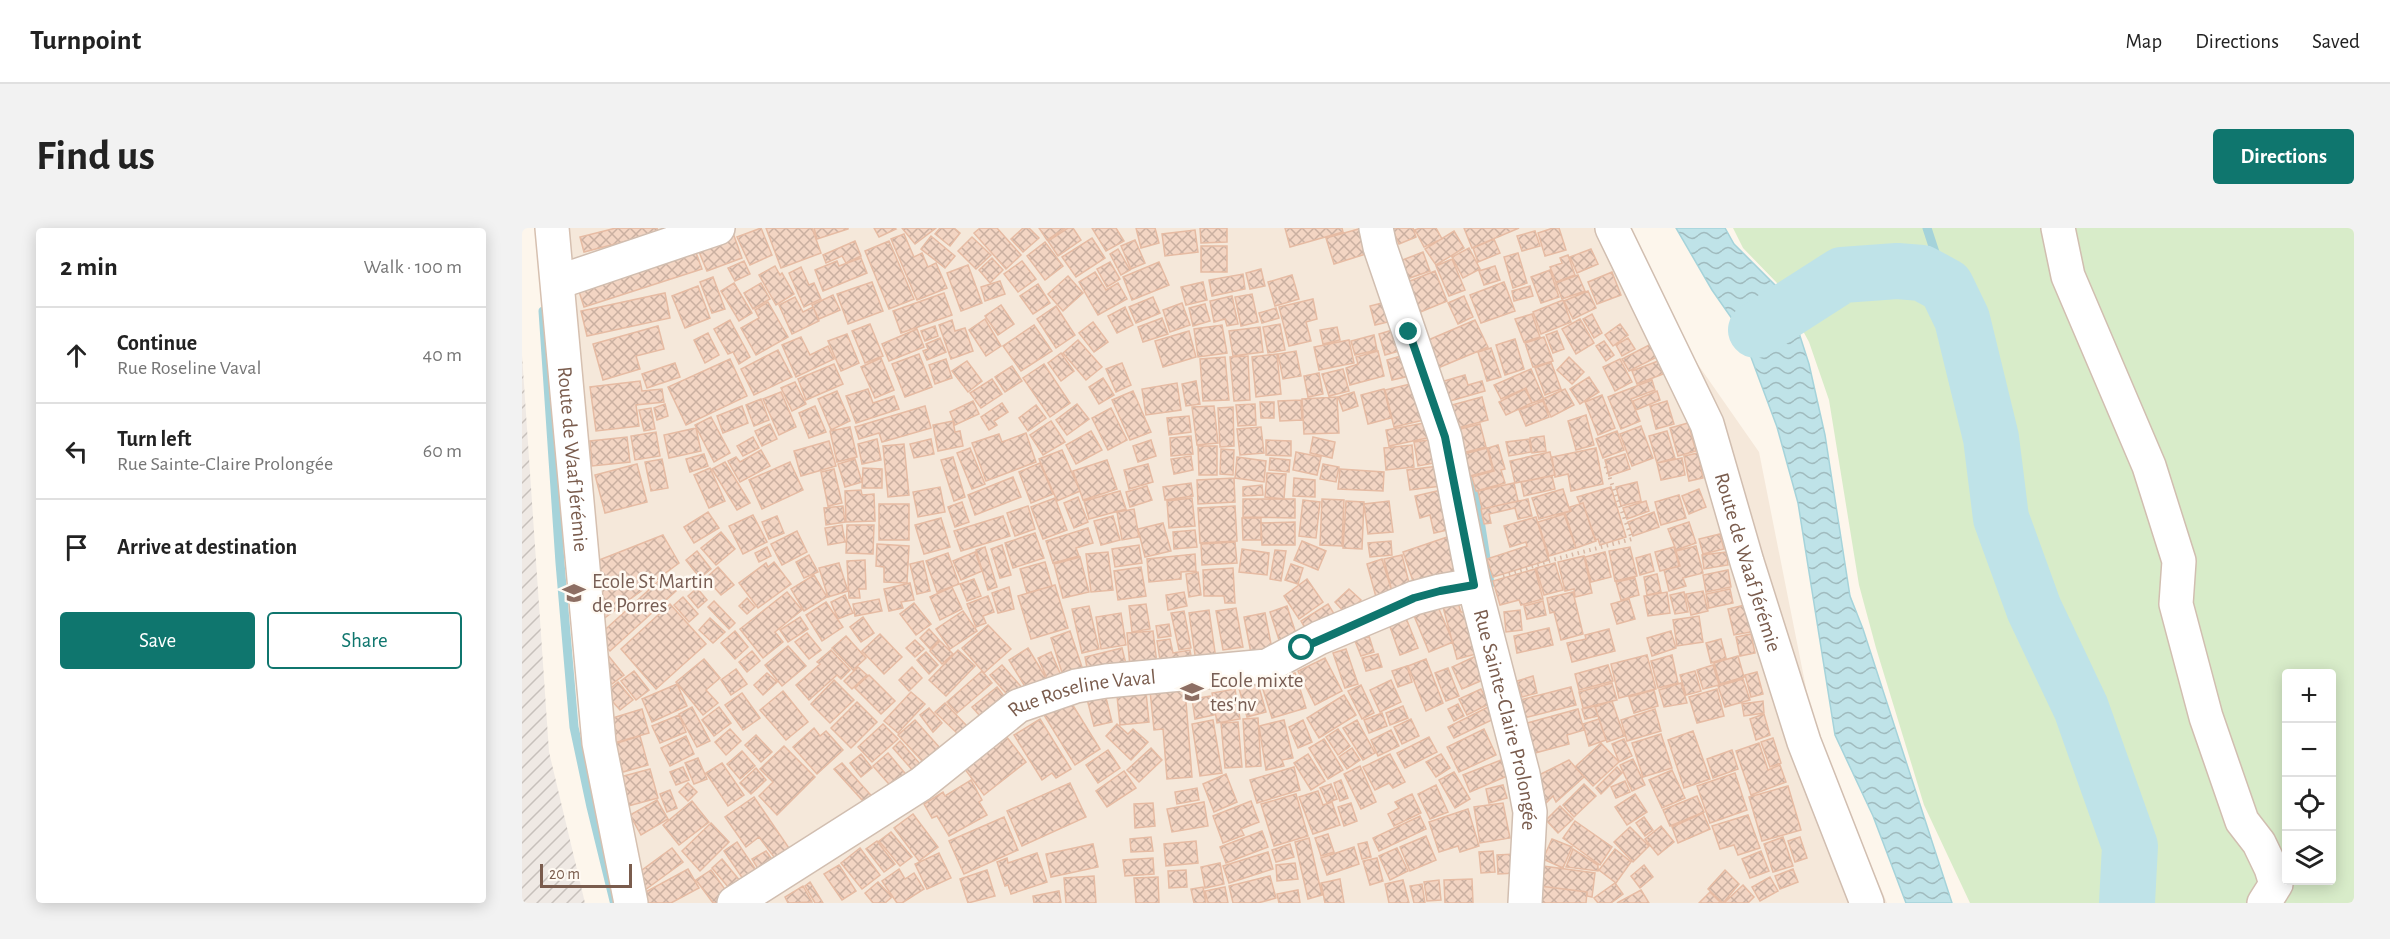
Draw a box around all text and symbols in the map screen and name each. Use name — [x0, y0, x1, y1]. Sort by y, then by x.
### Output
text: Turnpoint — [30, 27, 141, 55]
text: Map — [2126, 31, 2162, 52]
text: Directions — [2195, 31, 2279, 52]
text: Saved — [2312, 31, 2360, 52]
button: Directions — [2213, 129, 2354, 184]
text: Find us — [36, 135, 155, 177]
text: 2 min — [60, 254, 118, 280]
text: Walk · 100 m — [363, 257, 462, 277]
route end — [1395, 318, 1421, 344]
text: Continue — [117, 332, 197, 354]
icon: ahead — [60, 339, 93, 372]
text: 40 m — [423, 345, 462, 365]
text: Rue Roseline Vaval — [117, 358, 261, 378]
street label: Route de Waaf Jérémie — [554, 365, 591, 553]
text: Turn left — [117, 428, 191, 450]
icon: left — [60, 435, 93, 468]
text: 60 m — [423, 441, 462, 461]
text: Rue Sainte-Claire Prolongée — [117, 454, 333, 474]
street label: Route de Waaf Jérémie — [1711, 470, 1785, 654]
icon: arrive — [60, 531, 93, 564]
text: Arrive at destination — [117, 536, 297, 558]
place label: Ecole St Martin de Porres — [592, 571, 714, 616]
school or university icon: Ecole St Martin de Porres — [561, 580, 587, 606]
street label: Rue Sainte-Claire Prolongée — [1470, 607, 1540, 831]
button: Save — [60, 612, 255, 669]
button: Share — [267, 612, 462, 669]
route start — [1288, 634, 1314, 660]
street label: Rue Roseline Vaval — [1004, 666, 1157, 721]
map controls — [2282, 669, 2336, 885]
button: + — [2282, 669, 2336, 723]
place label: Ecole mixte tes'nv — [1210, 670, 1303, 715]
school or university icon: Ecole mixte tes'nv — [1179, 679, 1205, 705]
button: − — [2282, 723, 2336, 777]
button: locate — [2282, 777, 2336, 831]
button: layers — [2282, 831, 2336, 885]
scale bar — [540, 861, 632, 888]
text: 20 m — [549, 866, 580, 882]

